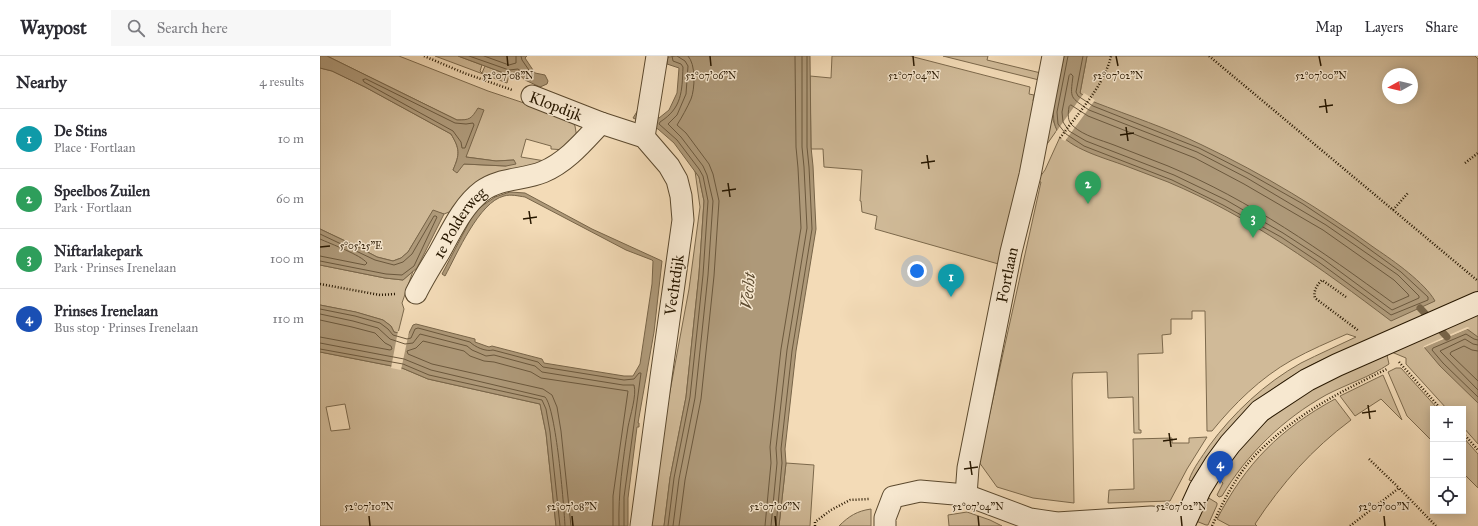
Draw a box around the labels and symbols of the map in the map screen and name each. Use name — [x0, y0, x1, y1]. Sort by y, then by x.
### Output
north arrow — [1382, 68, 1418, 104]
text: 52°07'08"N — [482, 70, 534, 82]
text: 52°07'06"N — [686, 70, 737, 82]
text: 52°07'04"N — [888, 70, 940, 82]
text: 52°07'02"N — [1093, 70, 1144, 82]
text: 52°07'00"N — [1295, 70, 1347, 82]
street label: Klopdijk — [527, 87, 586, 125]
pin: 2 — [1075, 171, 1101, 204]
street label: 1e Polderweg — [428, 182, 491, 262]
pin: 3 — [1240, 205, 1266, 238]
text: 5°05'25"E — [340, 240, 382, 252]
street label: Fortlaan — [992, 245, 1021, 304]
street label: Vechtdijk — [660, 253, 688, 318]
your location — [907, 261, 927, 281]
pin: 1 — [938, 264, 964, 297]
water label: Vecht — [736, 270, 761, 310]
pin: 4 — [1207, 451, 1233, 484]
text: 52°07'10"N — [344, 501, 394, 513]
text: 52°07'08"N — [546, 501, 598, 513]
text: 52°07'06"N — [750, 501, 801, 513]
text: 52°07'04"N — [952, 501, 1004, 513]
text: 52°07'02"N — [1156, 501, 1207, 513]
text: 52°07'00"N — [1358, 501, 1410, 513]

